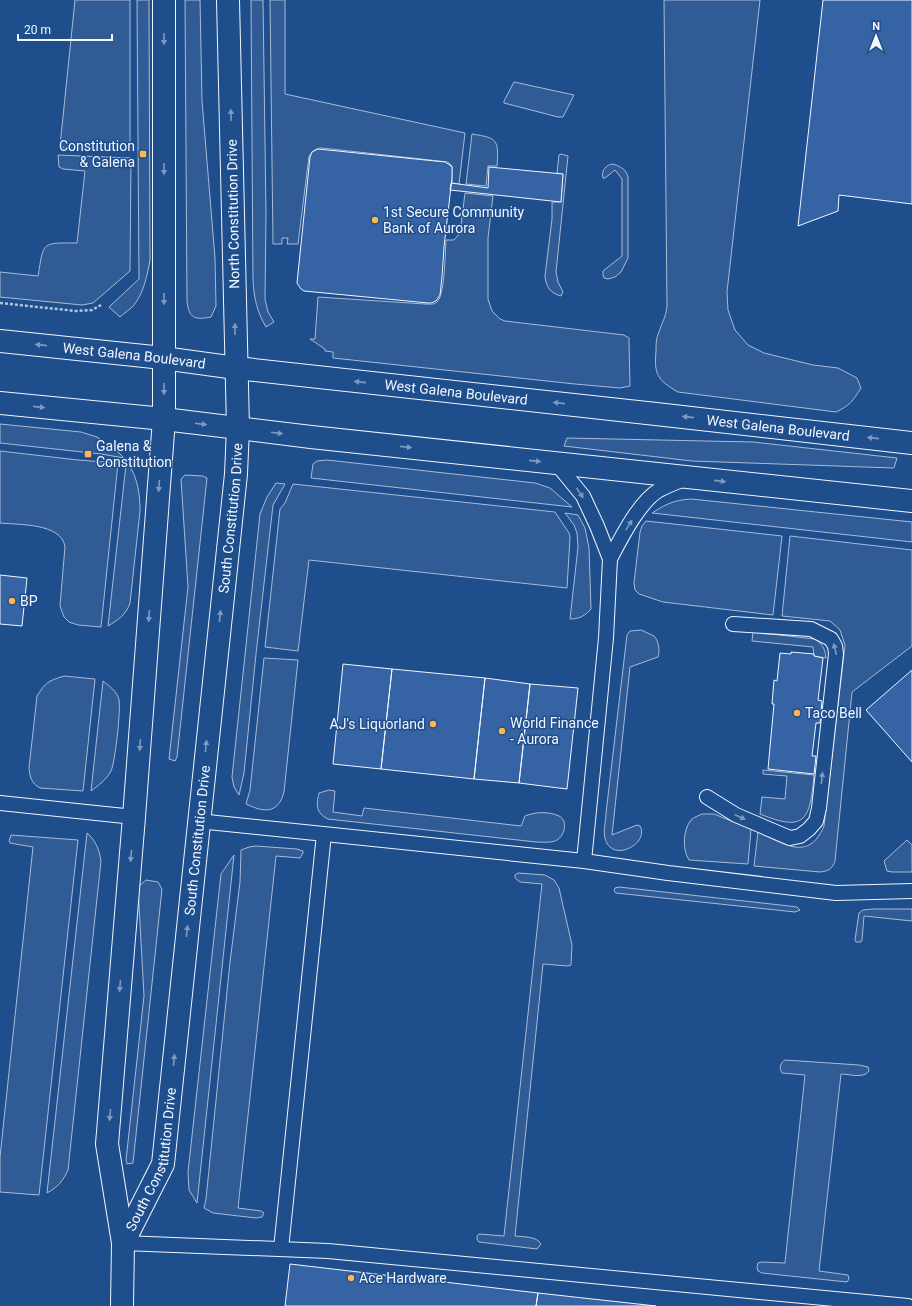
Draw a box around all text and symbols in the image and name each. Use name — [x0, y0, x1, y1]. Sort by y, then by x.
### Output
scale bar — [18, 16, 112, 42]
north arrow — [856, 16, 896, 56]
text: N — [872, 20, 880, 33]
text: 20 m — [24, 23, 51, 37]
one-way arrow — [161, 33, 167, 46]
one-way arrow — [228, 108, 234, 121]
place label: Constitution & Galena — [59, 138, 135, 170]
street label: North Constitution Drive — [224, 139, 242, 289]
marker: Constitution & Galena — [138, 149, 148, 159]
one-way arrow — [161, 163, 167, 176]
place label: 1st Secure Community Bank of Aurora — [383, 204, 525, 236]
marker: 1st Secure Community Bank of Aurora — [370, 215, 380, 225]
one-way arrow — [161, 293, 167, 306]
one-way arrow — [232, 323, 239, 335]
street label: West Galena Boulevard — [62, 340, 207, 372]
one-way arrow — [35, 342, 47, 349]
street label: West Galena Boulevard — [384, 376, 528, 408]
one-way arrow — [354, 378, 366, 385]
one-way arrow — [161, 383, 167, 396]
one-way arrow — [553, 400, 565, 406]
one-way arrow — [33, 403, 45, 410]
street label: West Galena Boulevard — [706, 412, 851, 444]
one-way arrow — [682, 414, 695, 420]
one-way arrow — [195, 421, 207, 427]
one-way arrow — [271, 430, 283, 436]
one-way arrow — [867, 435, 879, 441]
place label: Galena & Constitution — [96, 438, 172, 470]
street label: South Constitution Drive — [215, 443, 245, 594]
one-way arrow — [400, 444, 412, 450]
marker: Galena & Constitution — [83, 449, 93, 459]
one-way arrow — [529, 457, 541, 464]
one-way arrow — [714, 478, 726, 484]
one-way arrow — [155, 480, 162, 492]
one-way arrow — [576, 488, 584, 499]
one-way arrow — [625, 520, 633, 530]
place label: BP — [20, 593, 38, 609]
marker: BP — [7, 596, 17, 606]
one-way arrow — [146, 610, 153, 622]
one-way arrow — [217, 610, 224, 622]
one-way arrow — [831, 643, 837, 655]
place label: Taco Bell — [805, 705, 862, 721]
marker: Taco Bell — [792, 708, 802, 718]
place label: World Finance - Aurora — [510, 715, 599, 747]
place label: AJ's Liquorland — [330, 716, 425, 732]
marker: AJ's Liquorland — [428, 719, 438, 729]
marker: World Finance - Aurora — [497, 726, 507, 736]
one-way arrow — [136, 739, 143, 751]
one-way arrow — [203, 739, 210, 752]
street label: South Constitution Drive — [181, 764, 213, 916]
one-way arrow — [819, 772, 825, 784]
one-way arrow — [734, 814, 746, 820]
one-way arrow — [128, 850, 134, 862]
one-way arrow — [184, 924, 190, 937]
one-way arrow — [117, 980, 124, 992]
one-way arrow — [170, 1054, 177, 1066]
street label: South Constitution Drive — [122, 1087, 179, 1234]
one-way arrow — [106, 1109, 113, 1121]
place label: Ace Hardware — [359, 1270, 447, 1286]
marker: Ace Hardware — [346, 1273, 356, 1283]

